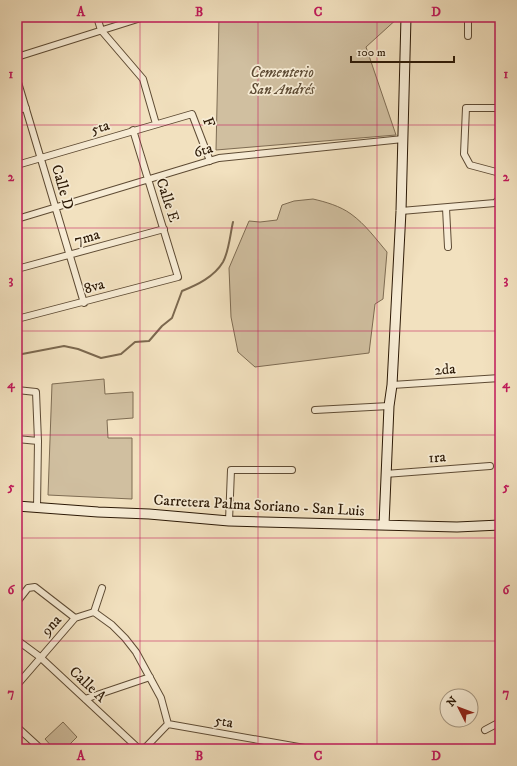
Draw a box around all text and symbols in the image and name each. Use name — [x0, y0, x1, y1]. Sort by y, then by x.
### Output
text: A — [76, 4, 86, 20]
text: B — [195, 4, 203, 20]
text: C — [314, 4, 323, 20]
text: D — [431, 4, 441, 20]
scale bar — [351, 38, 454, 64]
text: 100 m — [357, 45, 386, 60]
park label: Cementerio San Andrés — [248, 63, 315, 99]
text: 1 — [9, 66, 14, 82]
text: 1 — [504, 66, 509, 82]
street label: F — [198, 114, 219, 130]
street label: 5ta — [88, 115, 112, 139]
street label: 6ta — [191, 138, 216, 162]
street label: Calle D — [47, 162, 78, 212]
text: 2 — [8, 169, 15, 185]
text: 2 — [503, 169, 510, 185]
street label: Calle E — [151, 176, 184, 225]
street label: 7ma — [72, 225, 103, 250]
text: 3 — [9, 272, 14, 288]
text: 3 — [504, 272, 509, 288]
street label: 8va — [82, 274, 107, 298]
street label: 2da — [434, 359, 457, 380]
text: 4 — [6, 376, 15, 393]
text: 4 — [501, 376, 510, 393]
street label: 1ra — [428, 447, 447, 468]
text: 5 — [7, 479, 15, 495]
text: 5 — [502, 479, 510, 495]
street label: Carretera Palma Soriano - San Luis — [153, 490, 365, 521]
text: 6 — [8, 582, 16, 598]
text: 6 — [503, 582, 511, 598]
street label: 9na — [36, 610, 66, 640]
street label: Calle A — [65, 662, 111, 707]
text: 7 — [8, 685, 15, 701]
text: 7 — [503, 685, 510, 701]
north arrow — [439, 688, 479, 728]
text: N — [444, 694, 461, 710]
street label: 5ta — [213, 711, 235, 733]
text: A — [76, 748, 86, 764]
text: B — [195, 748, 203, 764]
text: C — [314, 748, 323, 764]
text: D — [431, 748, 441, 764]

